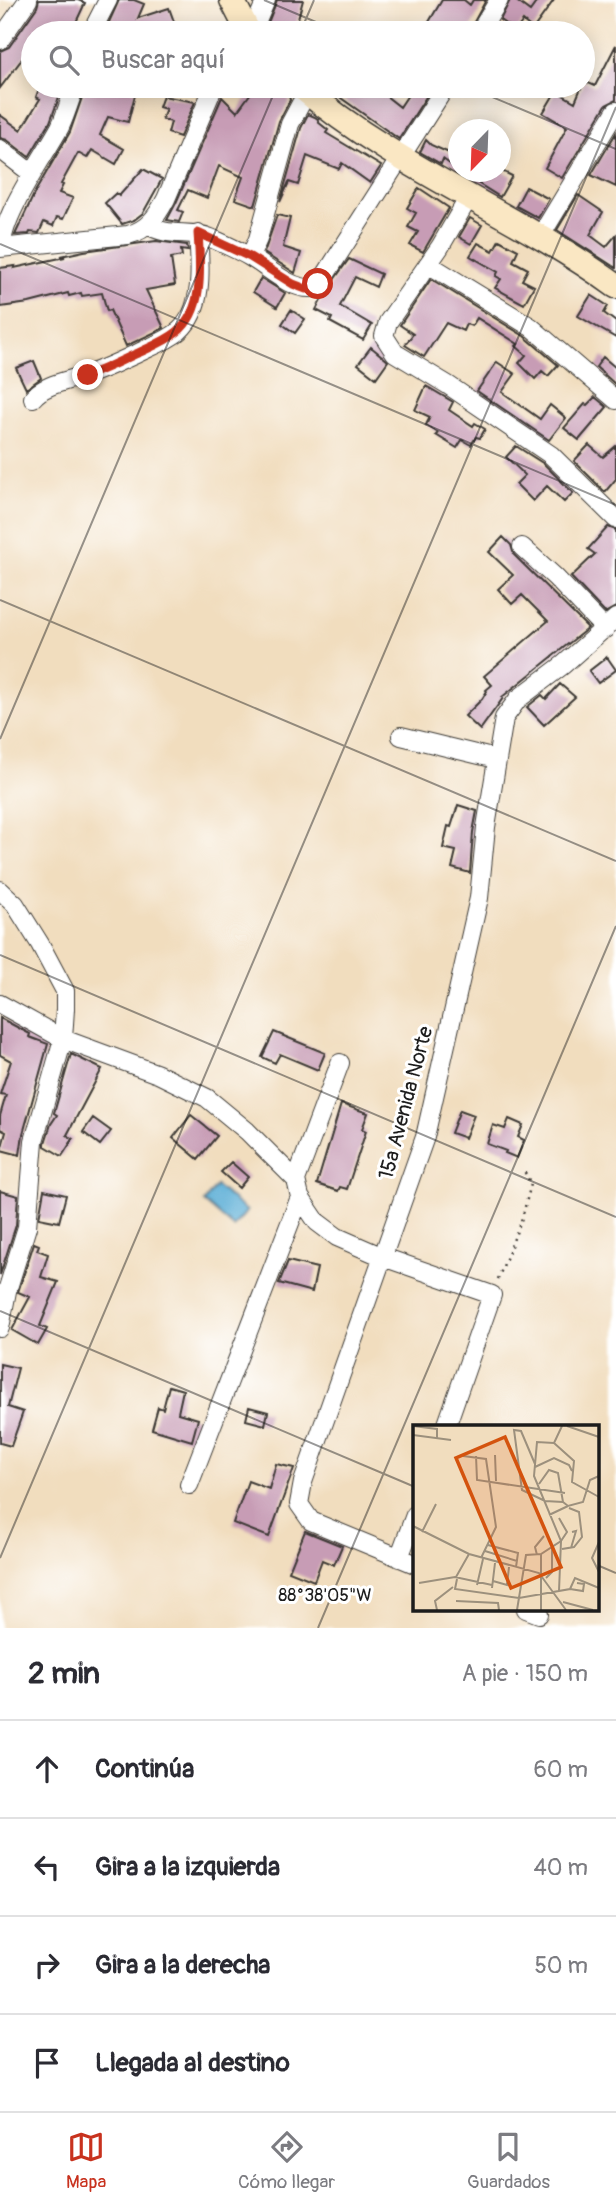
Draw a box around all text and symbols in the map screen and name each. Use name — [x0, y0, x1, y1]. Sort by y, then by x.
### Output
search box — [21, 21, 595, 98]
icon: search — [45, 41, 83, 79]
text: Buscar aquí — [101, 44, 225, 76]
north arrow — [448, 119, 511, 182]
route start — [302, 268, 333, 299]
route end — [72, 359, 103, 390]
street label: 15a Avenida Norte — [373, 1023, 440, 1183]
inset map — [413, 1425, 598, 1610]
text: 88°38'05"W — [278, 1584, 372, 1607]
text: 2 min — [28, 1655, 100, 1692]
text: A pie · 150 m — [462, 1659, 588, 1688]
icon: ahead — [28, 1750, 66, 1788]
text: Continúa — [95, 1753, 194, 1785]
text: 60 m — [533, 1755, 588, 1784]
icon: left — [28, 1848, 66, 1886]
text: Gira a la izquierda — [95, 1851, 280, 1883]
text: 40 m — [534, 1853, 588, 1882]
icon: right — [28, 1946, 66, 1984]
text: Gira a la derecha — [95, 1949, 270, 1981]
text: 50 m — [534, 1951, 588, 1980]
icon: arrive — [28, 2044, 66, 2082]
text: Llegada al destino — [95, 2047, 290, 2079]
tab: Mapa — [66, 2128, 106, 2194]
tab: Cómo llegar — [238, 2128, 335, 2194]
tab: Guardados — [467, 2128, 550, 2194]

